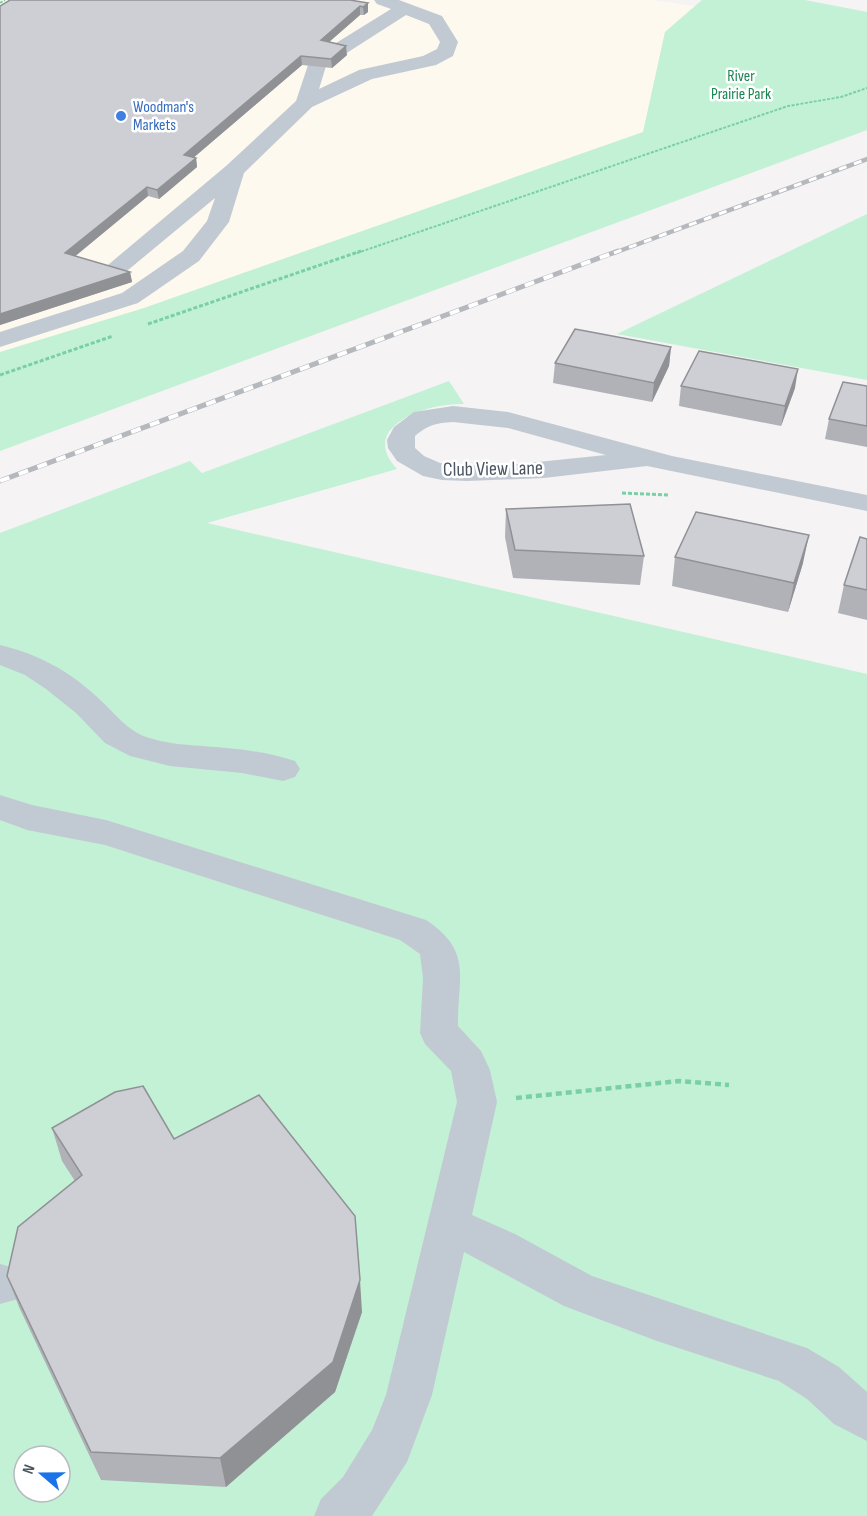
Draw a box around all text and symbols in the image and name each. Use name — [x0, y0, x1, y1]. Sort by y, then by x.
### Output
park label: River Prairie Park — [711, 67, 771, 104]
place label: Woodman's Markets — [133, 98, 194, 135]
marker: Woodman's Markets — [114, 109, 128, 123]
street label: Club View Lane — [443, 456, 543, 482]
north arrow — [12, 1444, 72, 1504]
text: N — [19, 1462, 40, 1477]

